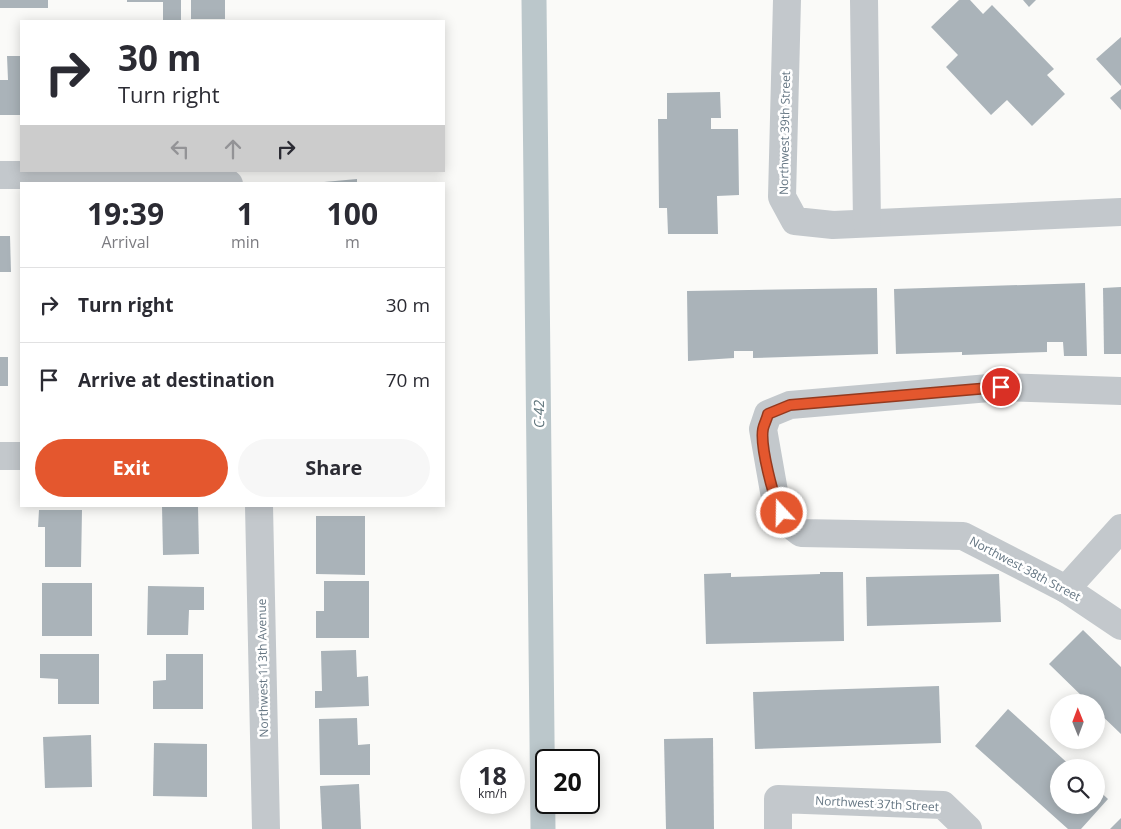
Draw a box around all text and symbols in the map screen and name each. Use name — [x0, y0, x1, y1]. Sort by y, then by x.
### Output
text: 30 m — [118, 34, 201, 81]
icon: right — [35, 40, 100, 105]
street label: Northwest 39th Street — [775, 71, 794, 195]
text: Turn right — [118, 79, 220, 109]
icon: left — [166, 135, 194, 163]
icon: ahead — [219, 135, 247, 163]
icon: right — [272, 135, 300, 163]
text: 19:39 — [87, 193, 164, 234]
text: 1 — [237, 193, 254, 234]
text: 100 — [327, 193, 378, 234]
text: Arrival — [101, 231, 150, 253]
text: min — [231, 231, 260, 253]
text: m — [345, 231, 360, 253]
icon: right — [35, 291, 63, 319]
text: Turn right — [78, 292, 173, 318]
text: 30 m — [386, 292, 430, 318]
icon: arrive — [35, 366, 63, 394]
pin — [980, 366, 1022, 408]
text: Arrive at destination — [78, 367, 275, 393]
text: 70 m — [386, 367, 430, 393]
icon: arrive — [987, 373, 1015, 401]
water label: C-42 — [529, 400, 548, 428]
button: Exit — [35, 439, 228, 497]
button: Share — [238, 439, 430, 497]
position arrow — [755, 486, 807, 538]
street label: Northwest 38th Street — [967, 532, 1084, 605]
street label: Northwest 113th Avenue — [253, 598, 272, 738]
north arrow — [1050, 694, 1105, 749]
map controls — [1050, 694, 1105, 814]
speed limit sign: 20 — [535, 749, 600, 814]
text: 18 — [478, 758, 507, 792]
button: search — [1050, 759, 1105, 814]
text: km/h — [478, 785, 507, 802]
street label: Northwest 37th Street — [815, 792, 939, 815]

